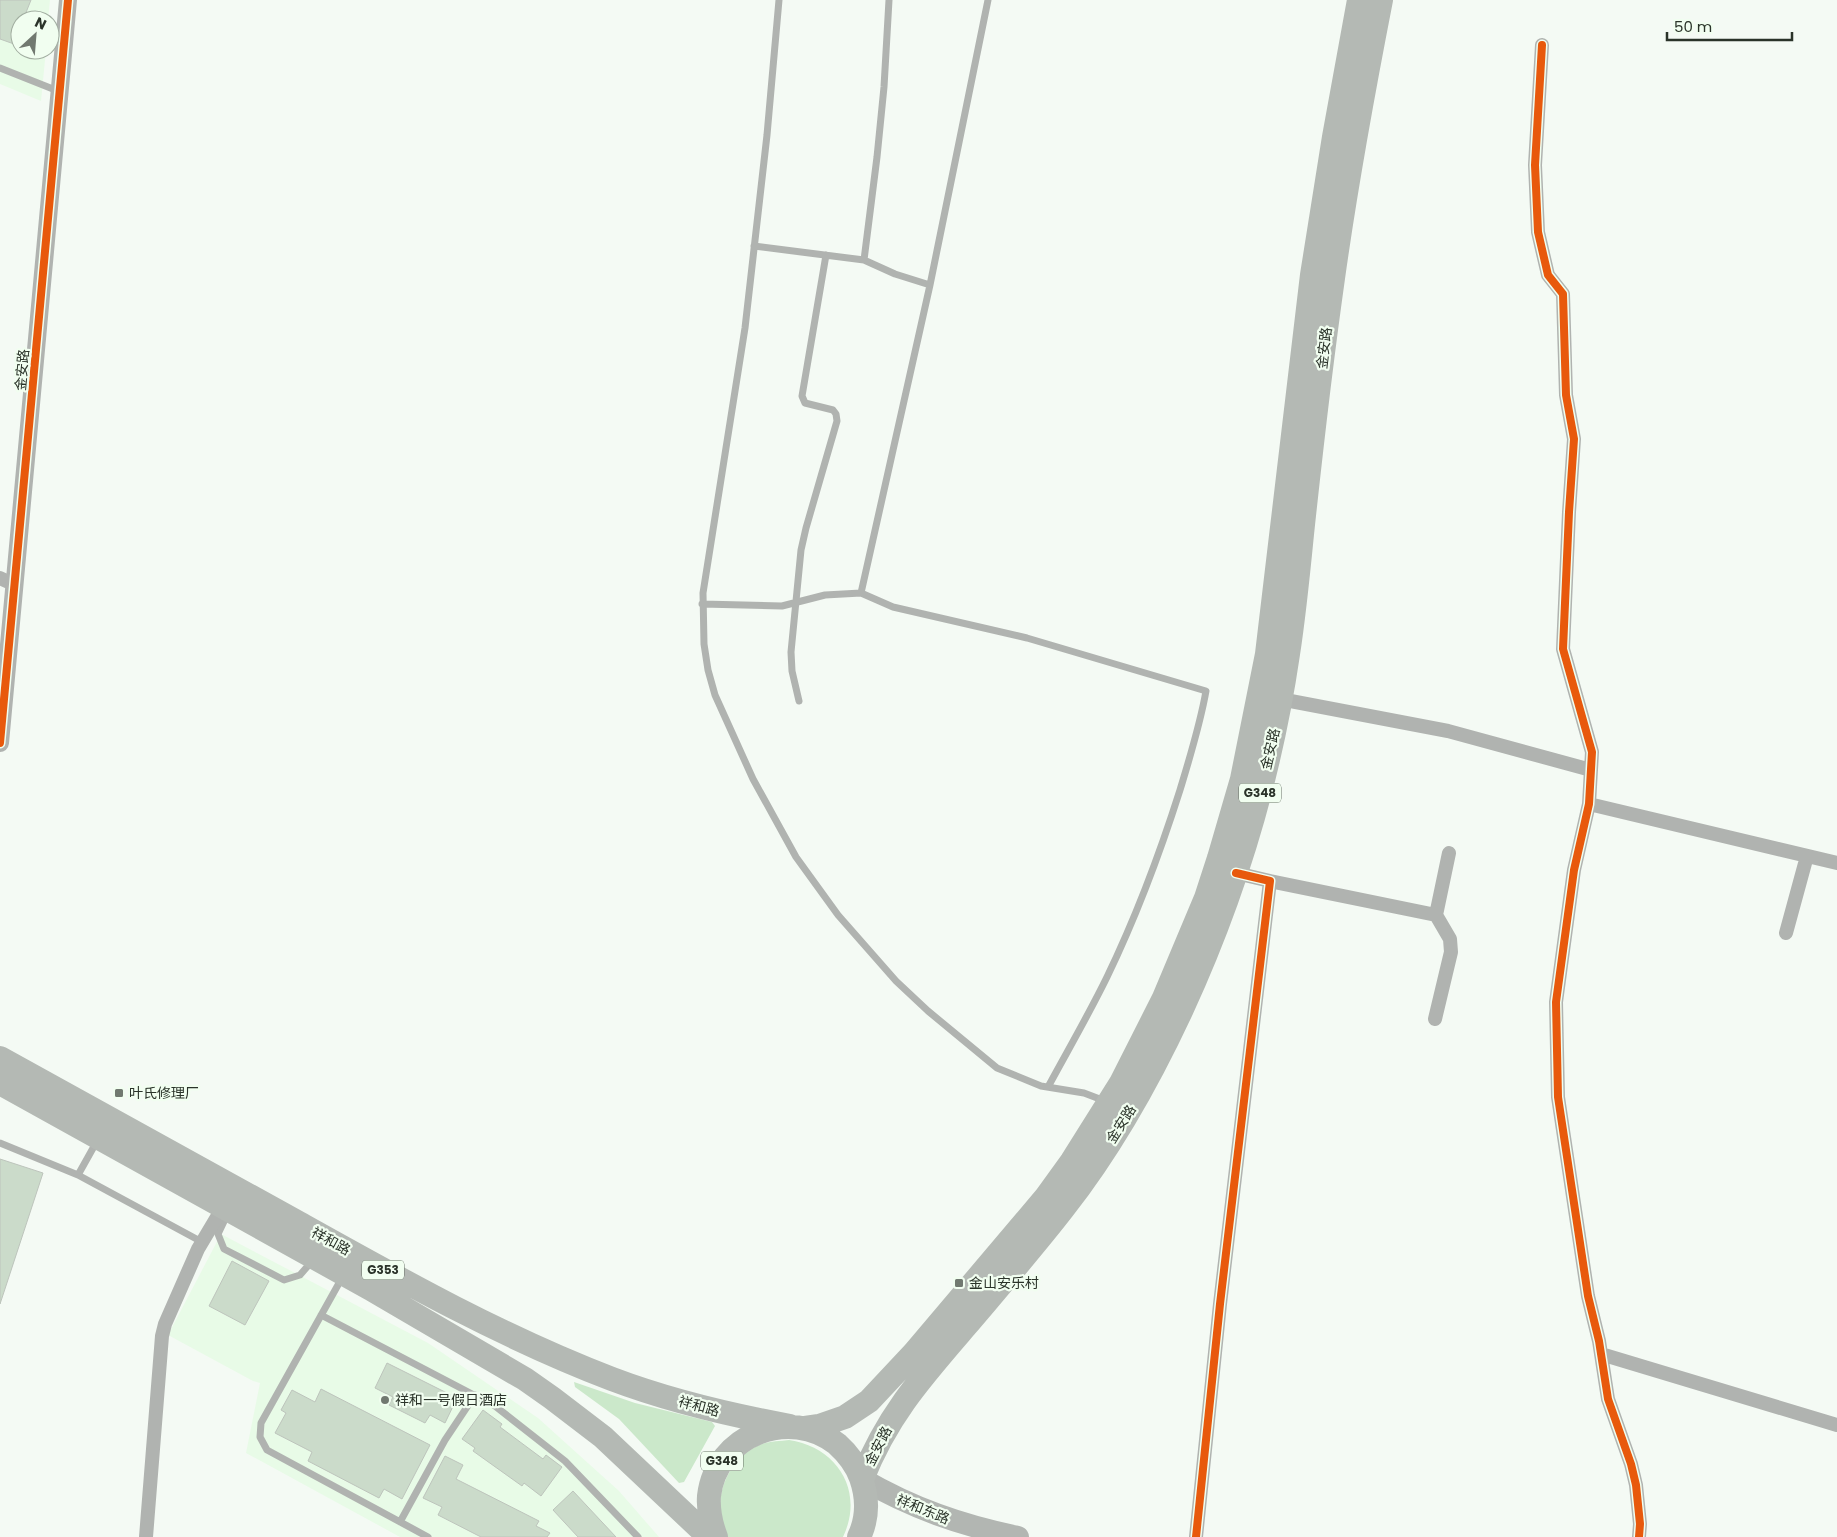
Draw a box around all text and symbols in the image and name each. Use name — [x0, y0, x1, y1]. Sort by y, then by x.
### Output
north arrow — [10, 10, 60, 60]
scale bar — [1667, 10, 1792, 42]
text: N — [32, 12, 50, 35]
text: 50 m — [1674, 16, 1712, 37]
street label: 金安路 — [1312, 326, 1336, 370]
street label: 金安路 — [10, 348, 34, 392]
street label: 金安路 — [1256, 726, 1284, 772]
road number: G348 — [1239, 784, 1281, 802]
place label: 叶氏修理厂 — [129, 1083, 199, 1103]
marker: 叶氏修理厂 — [113, 1087, 125, 1099]
street label: 金安路 — [1101, 1101, 1141, 1147]
street label: 祥和路 — [308, 1222, 354, 1260]
road number: G353 — [362, 1260, 404, 1280]
place label: 金山安乐村 — [969, 1273, 1039, 1293]
marker: 金山安乐村 — [953, 1277, 965, 1289]
place label: 祥和一号假日酒店 — [395, 1390, 507, 1410]
street label: 祥和路 — [676, 1391, 722, 1421]
marker: 祥和一号假日酒店 — [379, 1394, 391, 1406]
street label: 金安路 — [860, 1423, 896, 1469]
road number: G348 — [701, 1452, 743, 1470]
street label: 祥和东路 — [893, 1489, 953, 1529]

